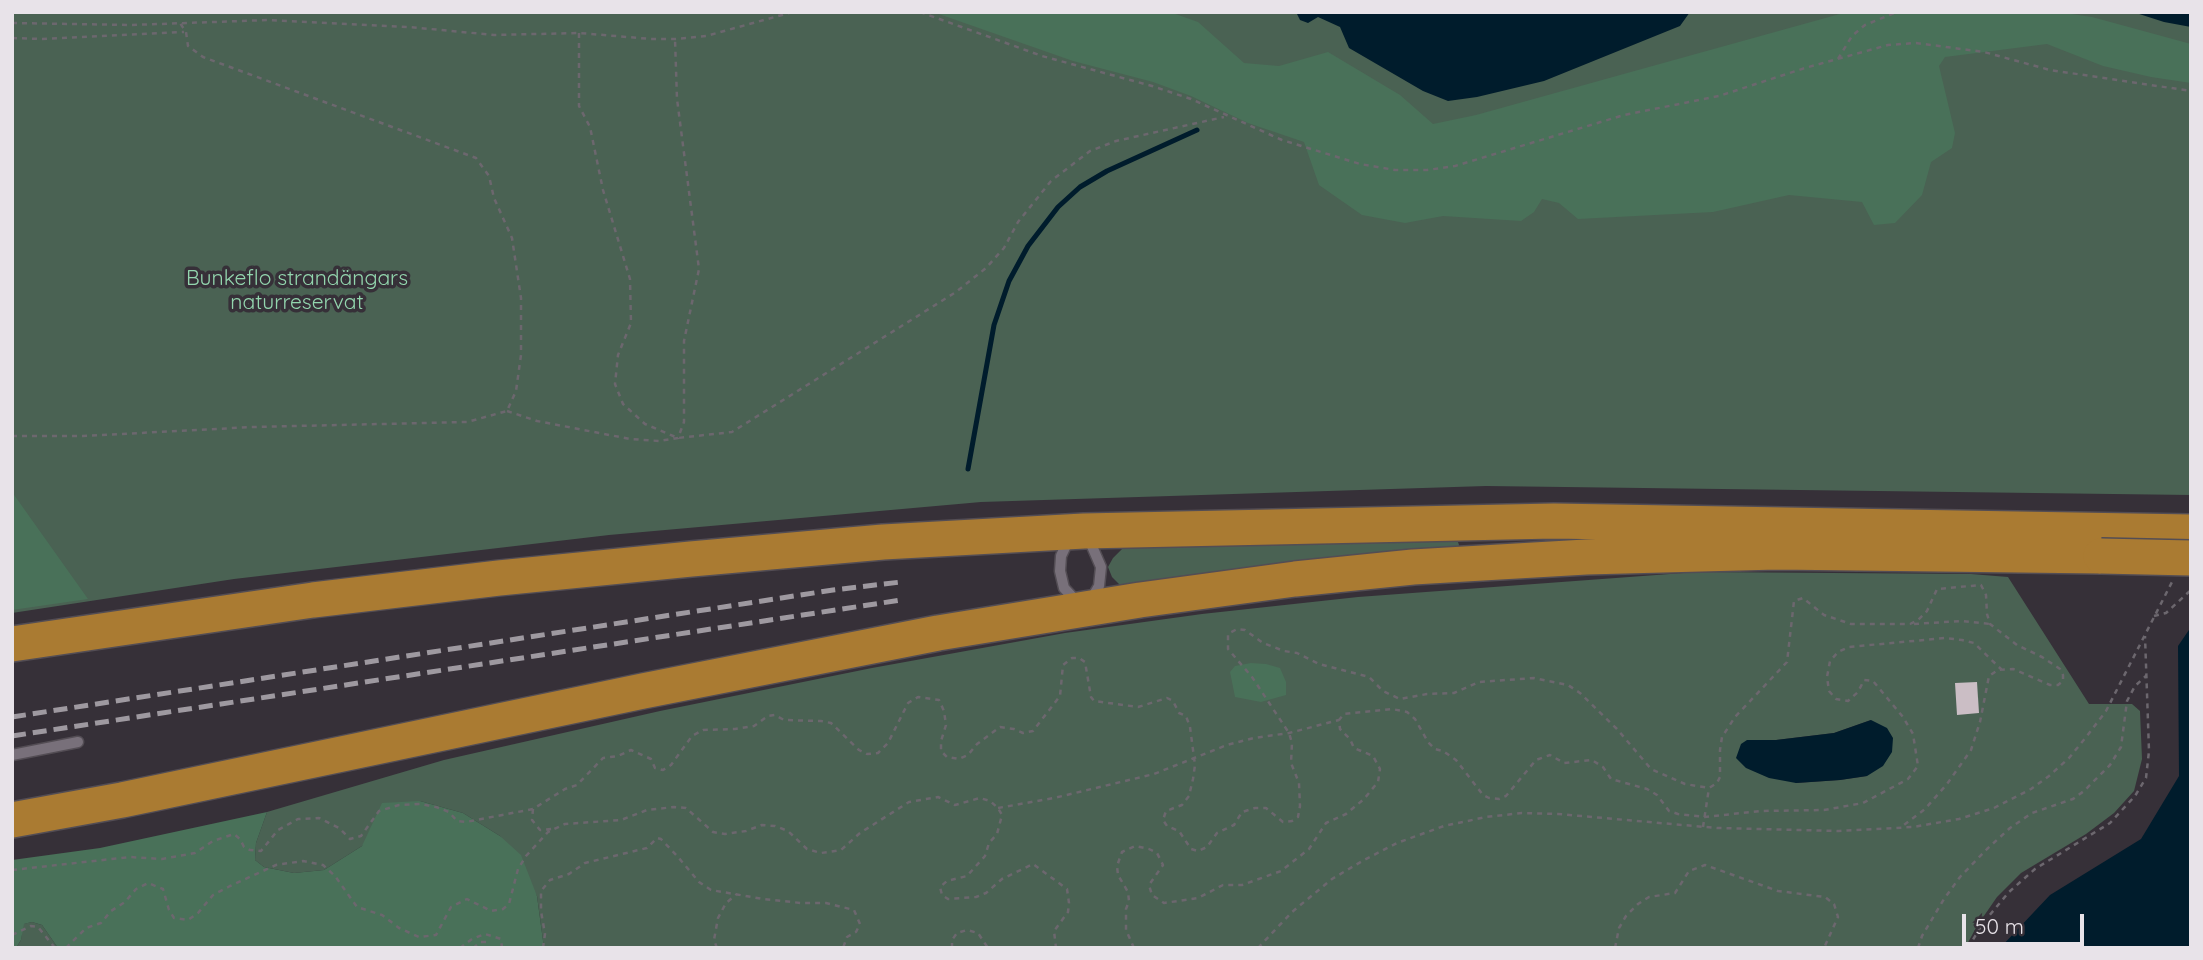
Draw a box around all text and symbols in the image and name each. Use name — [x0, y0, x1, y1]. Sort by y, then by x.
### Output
park label: Bunkeflo strandängars naturreservat — [186, 266, 408, 316]
scale bar — [1965, 900, 2088, 944]
text: 50 m — [1975, 913, 2024, 939]

